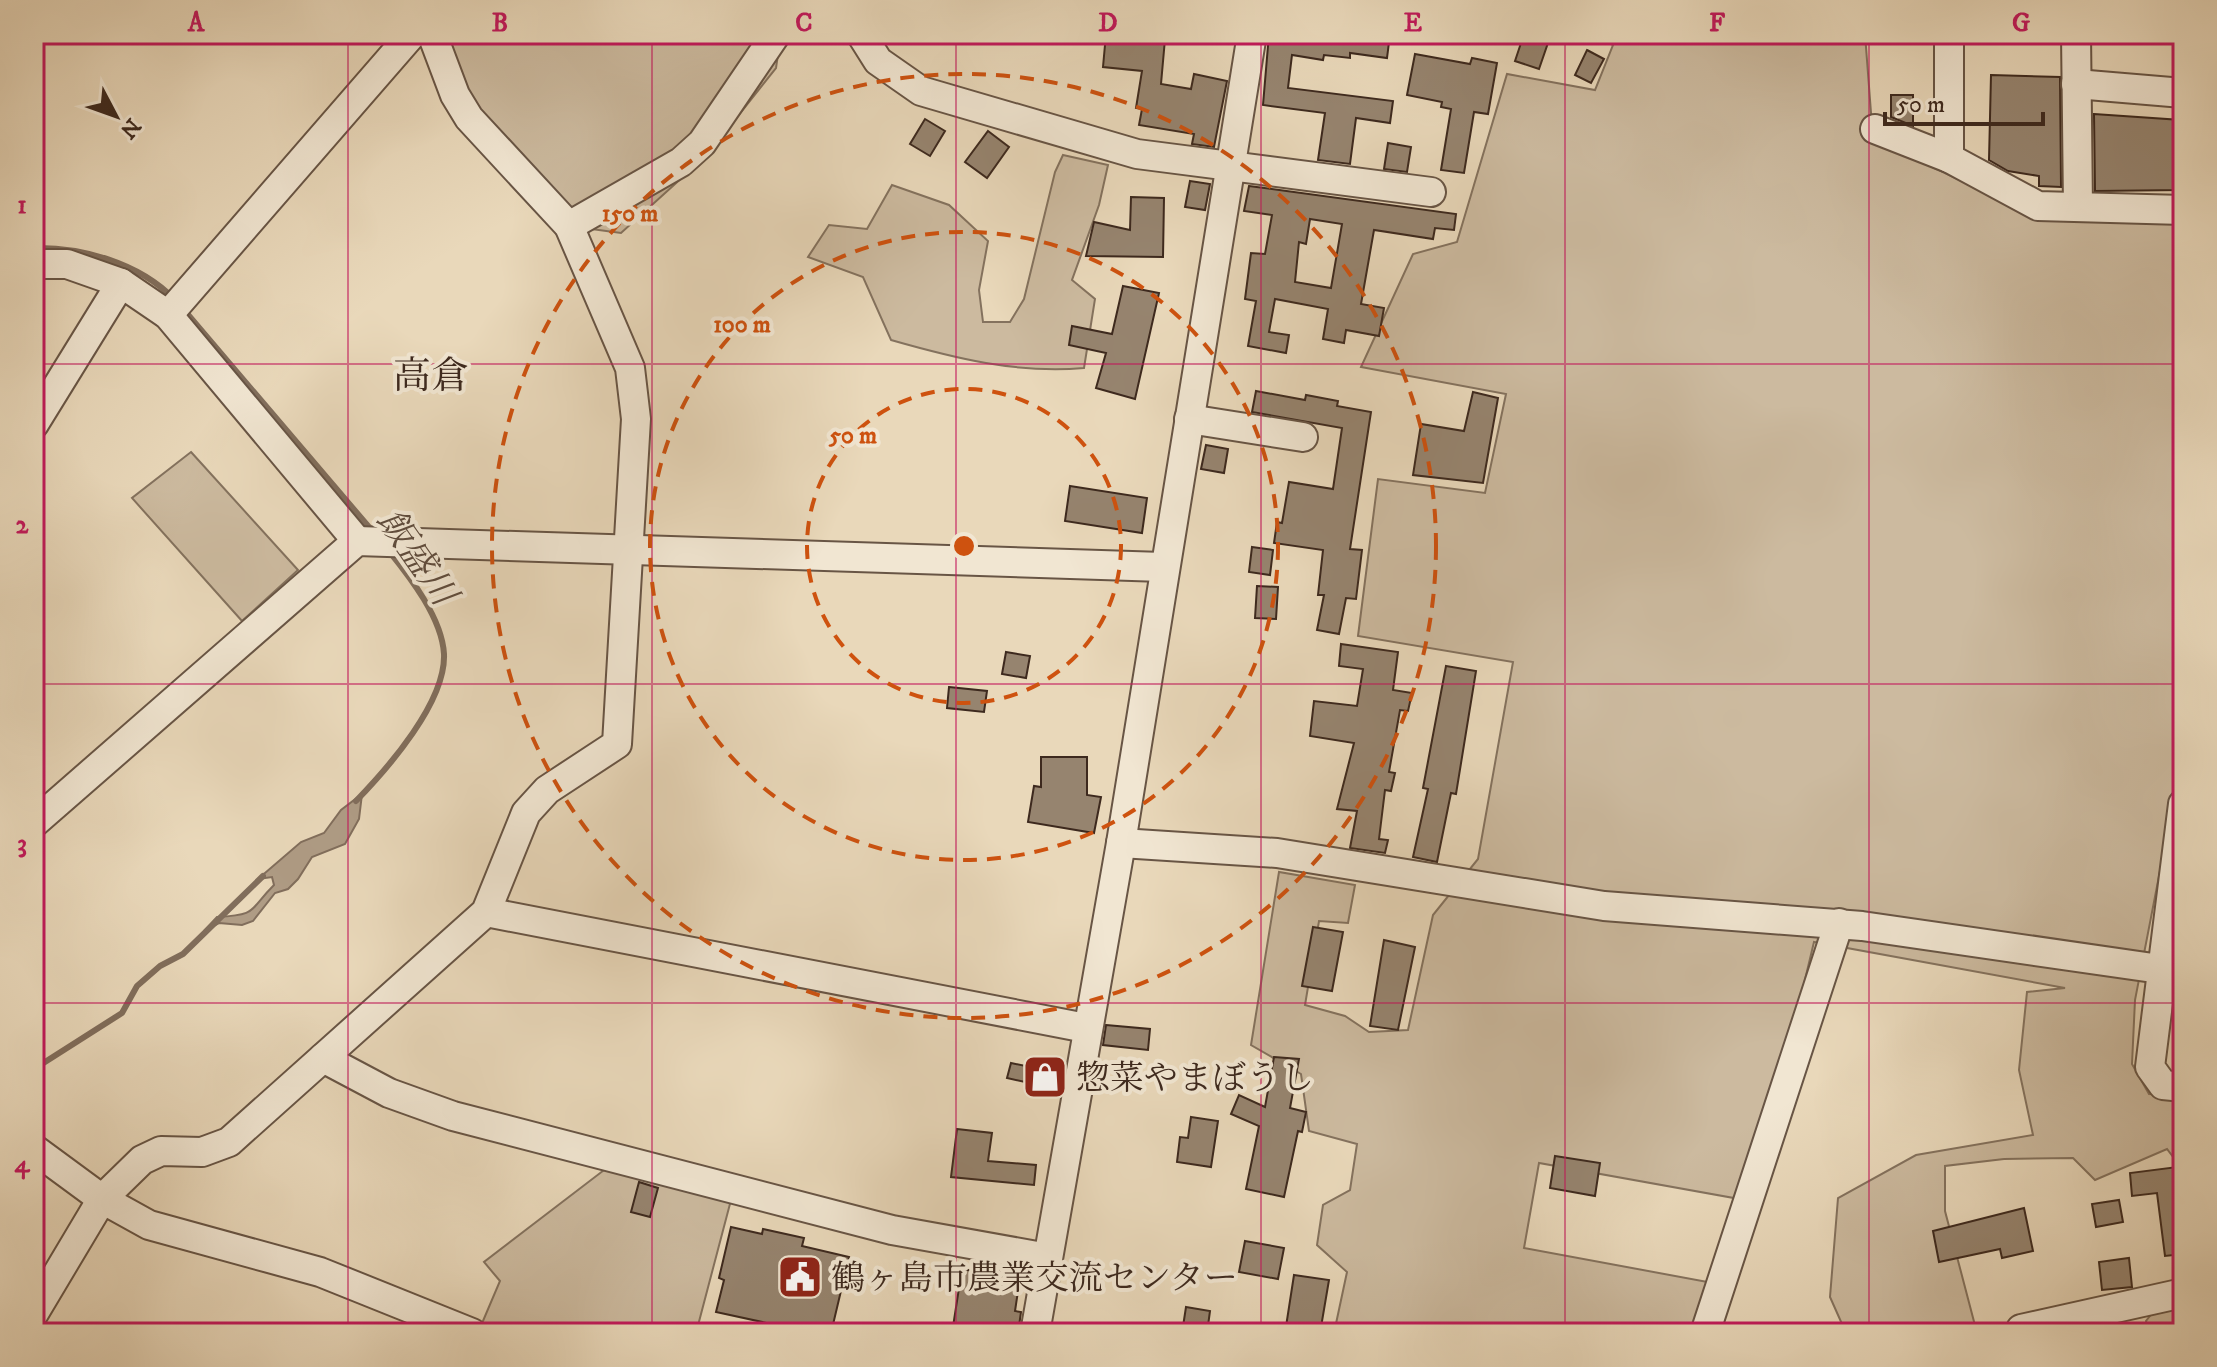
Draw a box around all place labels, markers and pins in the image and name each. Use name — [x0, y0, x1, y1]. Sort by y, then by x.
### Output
centre of rings — [950, 532, 978, 560]
shop icon: 惣菜やまぼうし — [1021, 1053, 1069, 1101]
place label: 惣菜やまぼうし — [1076, 1058, 1314, 1100]
public building icon: 鶴ヶ島市農業交流センター — [776, 1253, 824, 1301]
place label: 鶴ヶ島市農業交流センター — [831, 1258, 1238, 1300]

